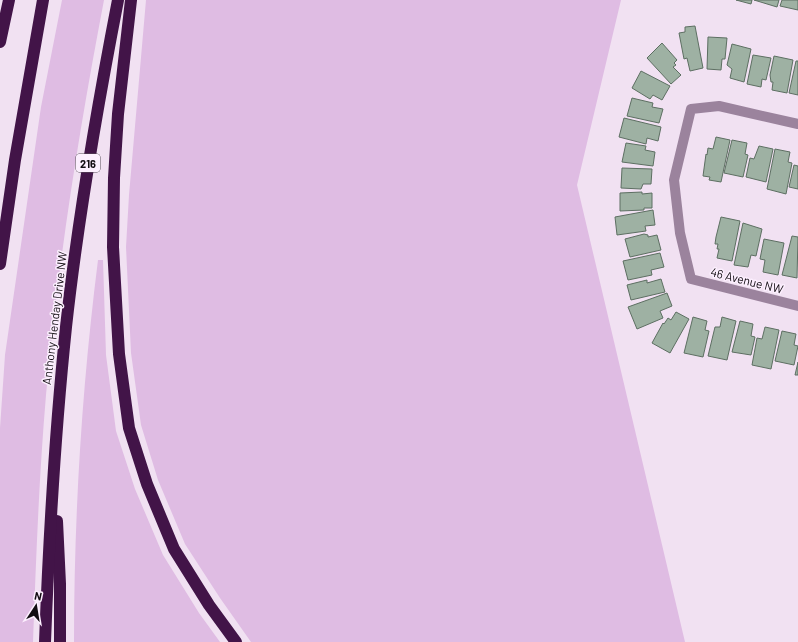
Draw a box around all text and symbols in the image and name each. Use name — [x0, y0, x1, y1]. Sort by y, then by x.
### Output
road number: 216 — [76, 154, 100, 172]
street label: Anthony Henday Drive NW — [39, 250, 69, 386]
street label: 46 Avenue NW — [709, 264, 785, 296]
north arrow — [16, 586, 56, 626]
text: N — [33, 589, 43, 603]

